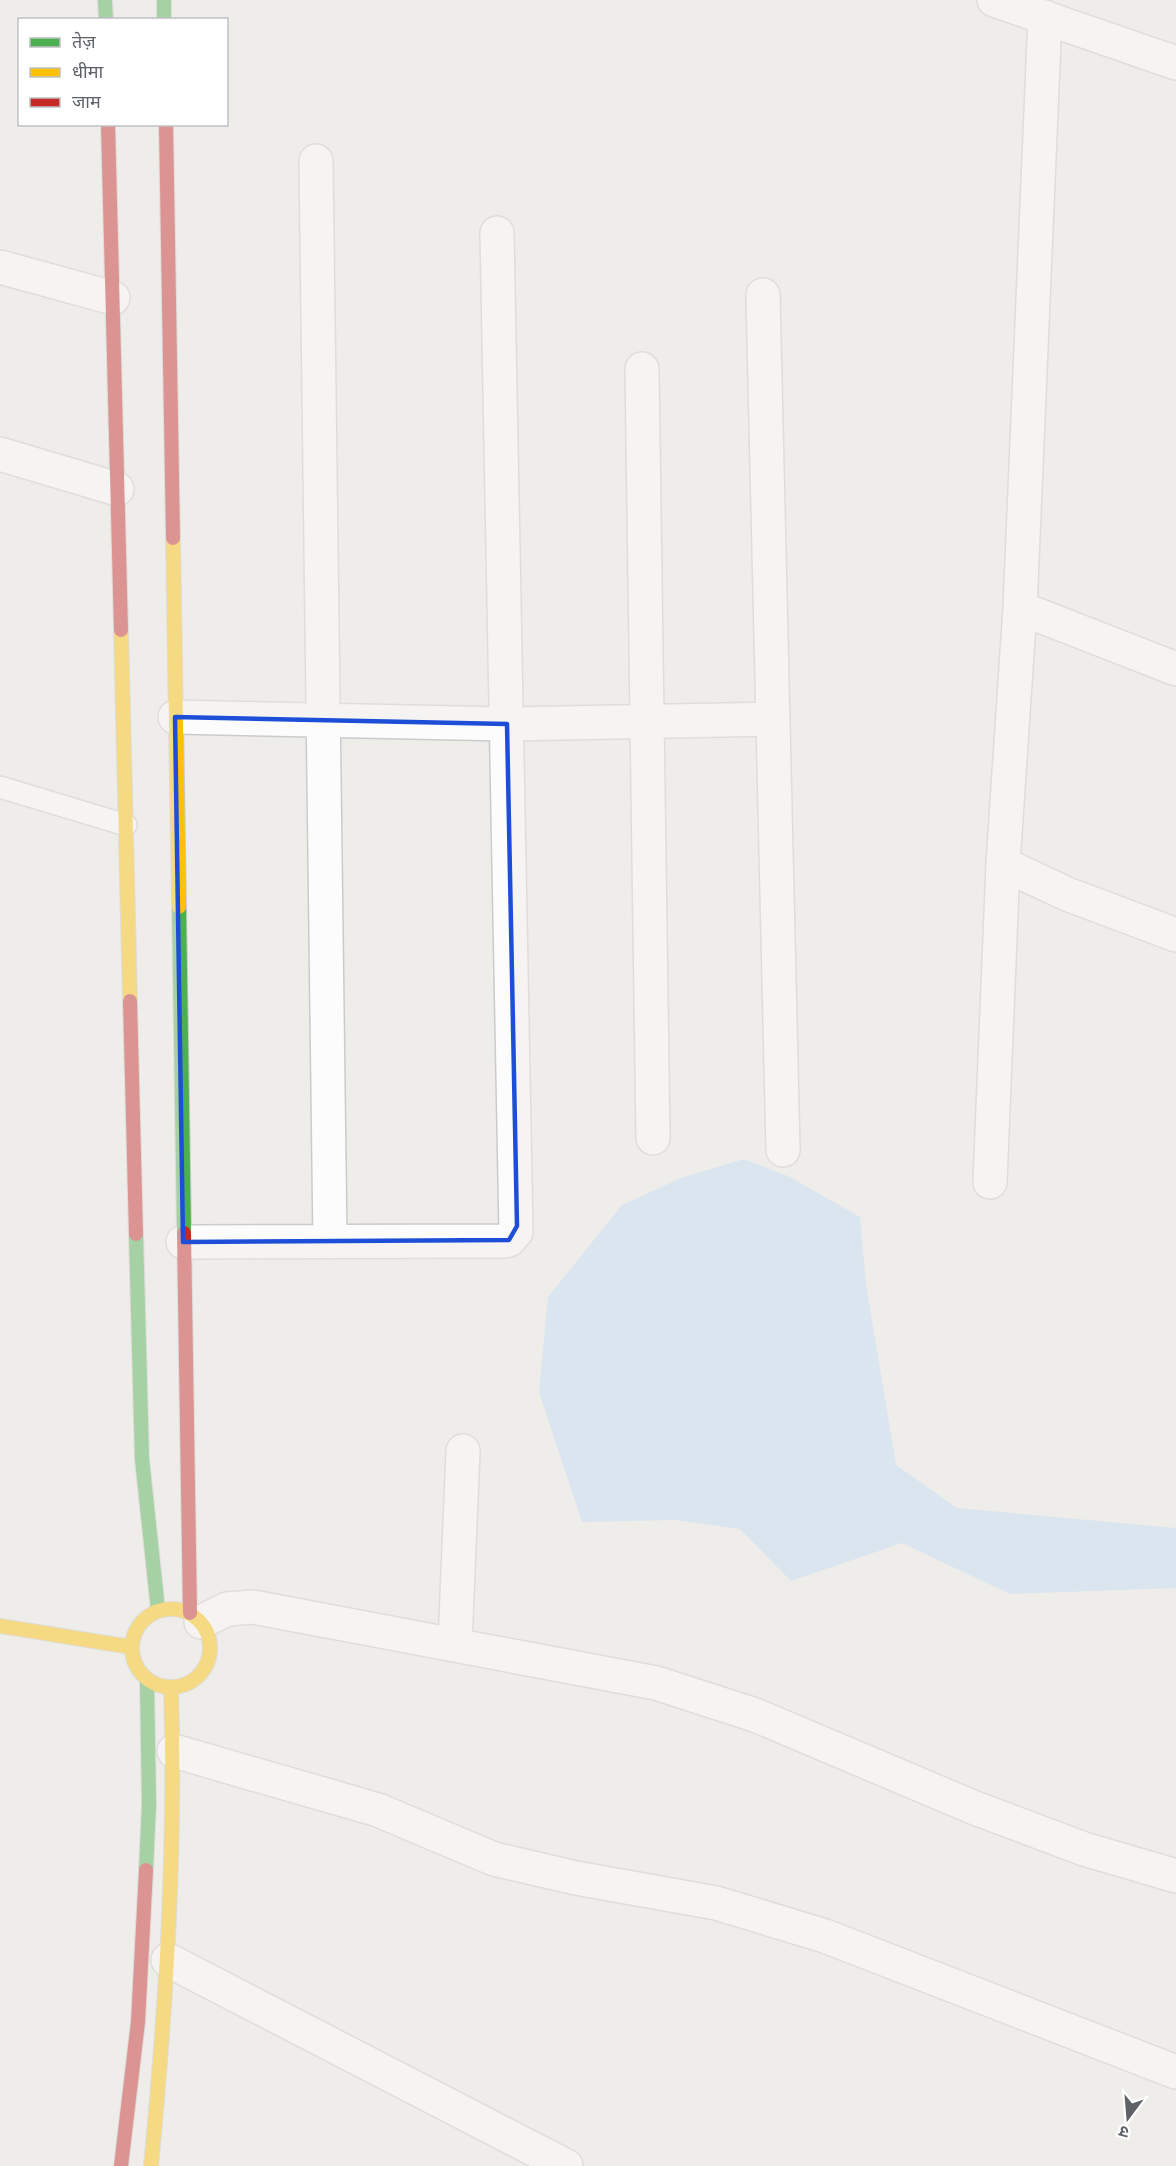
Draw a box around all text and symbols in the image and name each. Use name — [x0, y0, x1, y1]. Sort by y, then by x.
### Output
legend — [18, 18, 228, 126]
text: तेज़ — [72, 30, 96, 53]
text: धीमा — [72, 60, 103, 83]
text: जाम — [72, 90, 102, 113]
north arrow — [1098, 2088, 1158, 2148]
text: उ — [1116, 2121, 1131, 2143]

